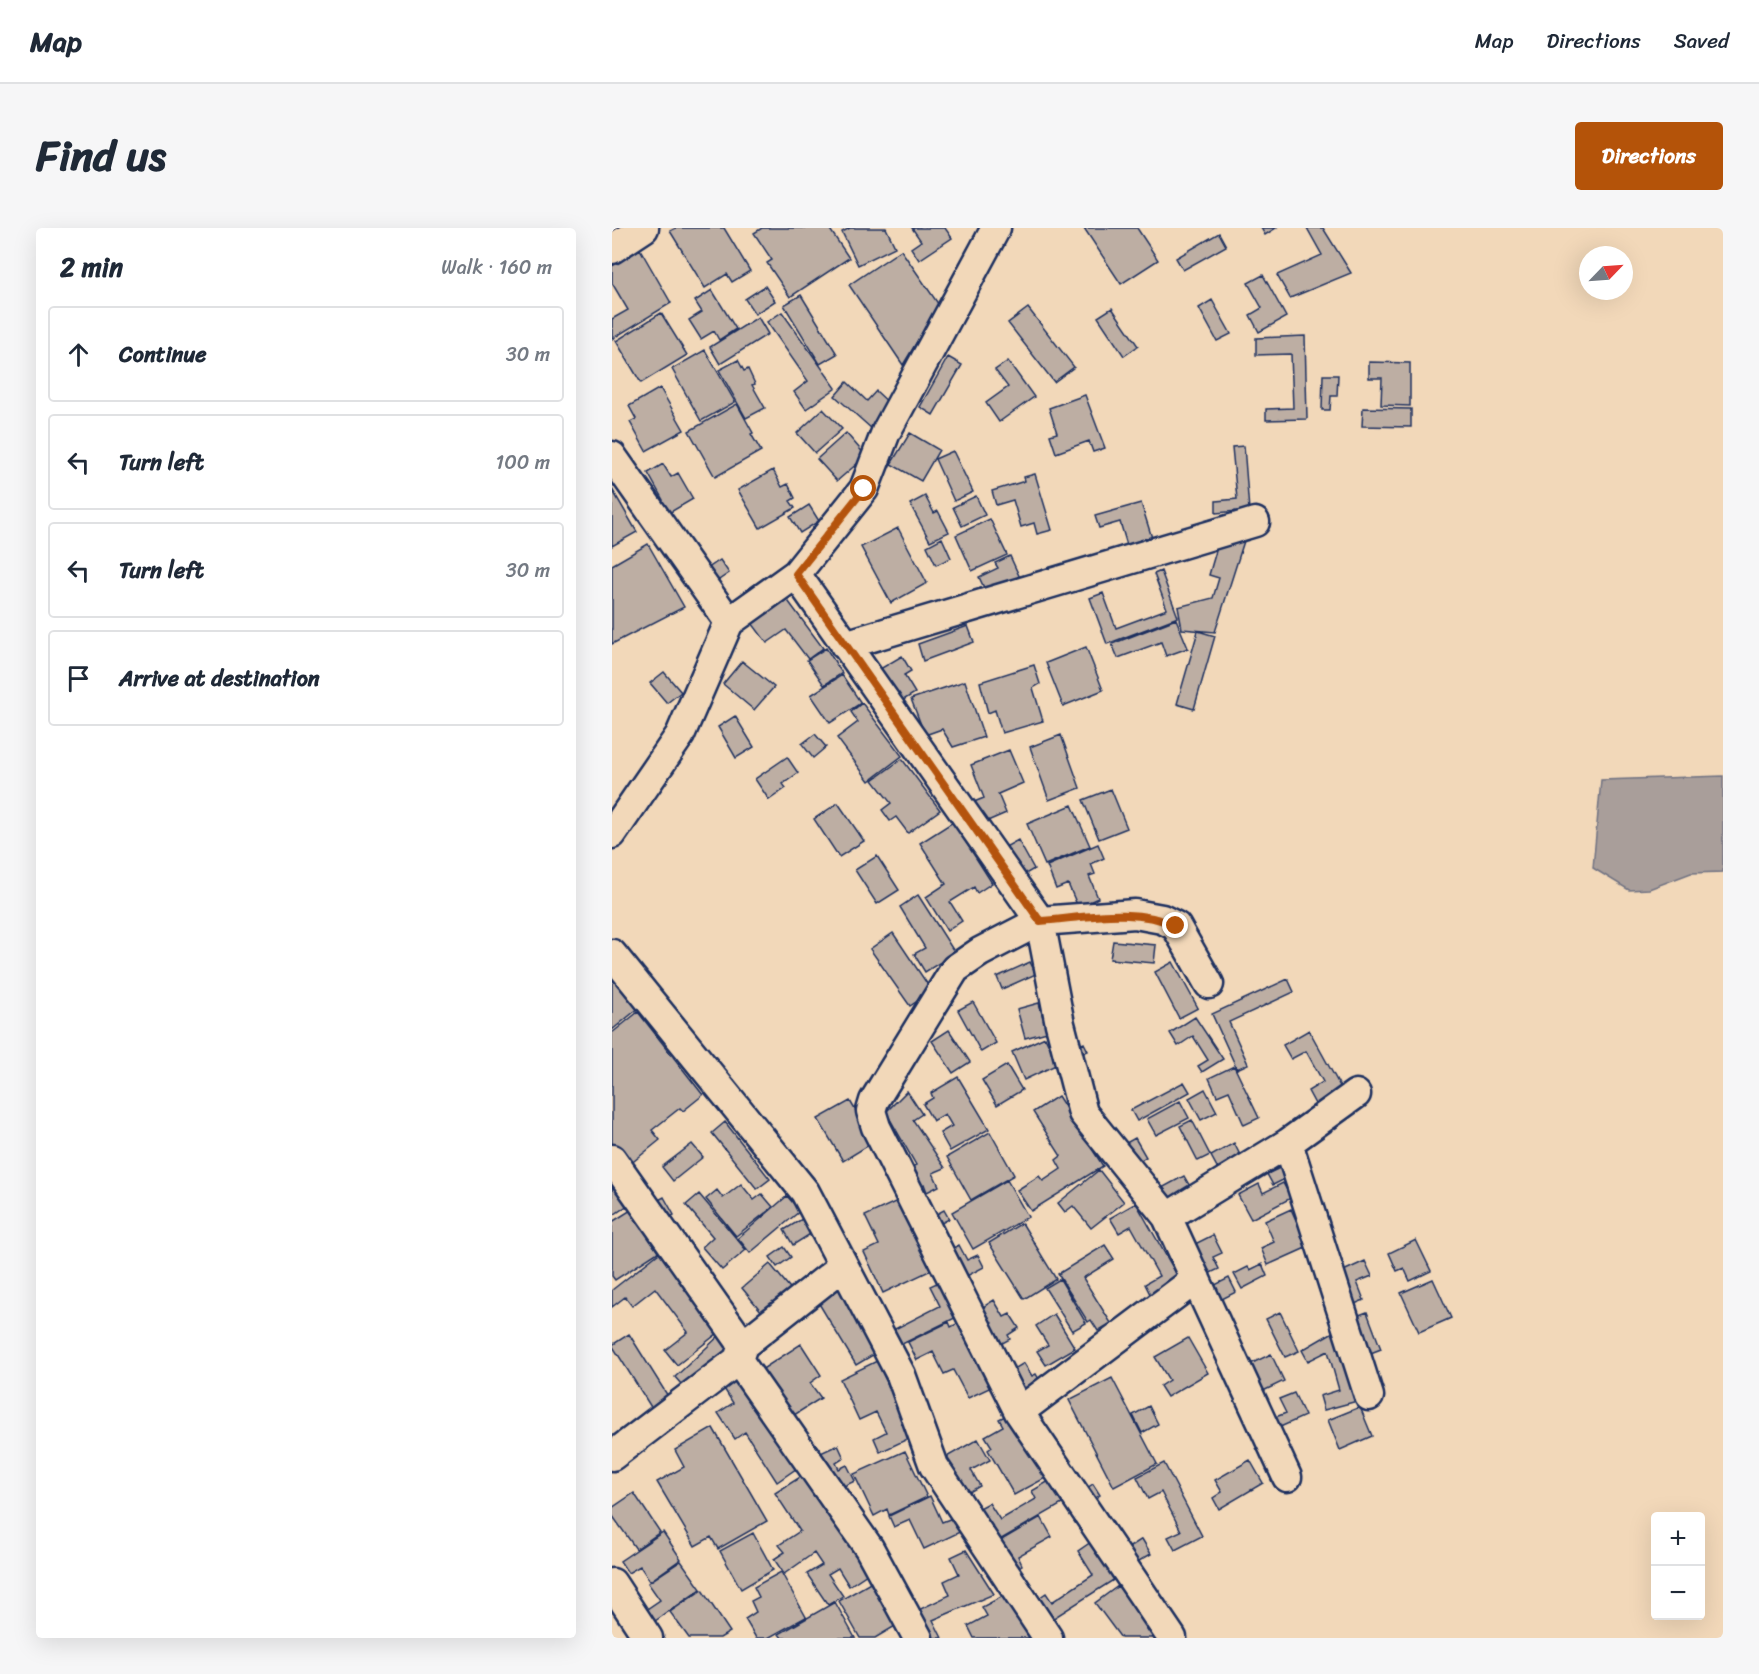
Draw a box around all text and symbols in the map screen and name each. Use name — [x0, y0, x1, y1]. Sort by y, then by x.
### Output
text: Map — [30, 17, 82, 66]
text: Map — [1475, 22, 1513, 60]
text: Directions — [1546, 22, 1641, 60]
text: Saved — [1674, 22, 1729, 60]
text: Find us — [36, 119, 166, 193]
button: Directions — [1575, 122, 1723, 190]
text: 2 min — [60, 244, 123, 290]
north arrow — [1579, 246, 1633, 300]
text: Walk · 160 m — [441, 250, 552, 285]
text: Continue — [119, 335, 207, 374]
text: 30 m — [506, 337, 550, 372]
icon: ahead — [62, 338, 95, 371]
text: Turn left — [119, 443, 204, 482]
text: 100 m — [496, 445, 550, 480]
icon: left — [62, 446, 95, 479]
route start — [850, 475, 876, 501]
text: Turn left — [119, 551, 204, 590]
text: 30 m — [506, 553, 550, 588]
icon: left — [62, 554, 95, 587]
text: Arrive at destination — [119, 659, 320, 698]
icon: arrive — [62, 662, 95, 695]
route end — [1162, 912, 1188, 938]
map controls — [1651, 1512, 1705, 1620]
button: + — [1651, 1512, 1705, 1566]
button: − — [1651, 1566, 1705, 1620]

